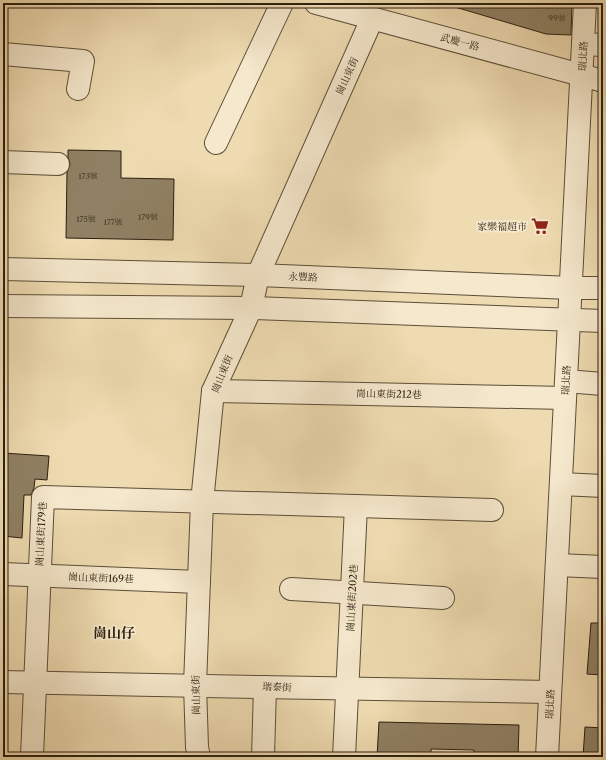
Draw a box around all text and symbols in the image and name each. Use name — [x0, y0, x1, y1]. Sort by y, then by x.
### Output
house number: 99號 — [548, 13, 566, 23]
street label: 武慶一路 — [439, 31, 481, 53]
street label: 瑞北路 — [576, 41, 590, 71]
street label: 崗山東街 — [333, 55, 361, 97]
house number: 173號 — [78, 171, 98, 181]
house number: 179號 — [138, 212, 158, 222]
house number: 175號 — [76, 214, 96, 224]
supermarket icon: 家樂福超市 — [530, 216, 550, 236]
house number: 177號 — [103, 217, 123, 227]
place label: 家樂福超市 — [477, 220, 527, 233]
street label: 永豐路 — [288, 270, 318, 284]
street label: 崗山東街 — [208, 353, 236, 395]
street label: 瑞北路 — [559, 365, 573, 395]
street label: 崗山東街212巷 — [356, 387, 422, 401]
street label: 崗山東街179巷 — [33, 501, 49, 567]
street label: 崗山東街202巷 — [344, 564, 360, 632]
street label: 崗山東街169巷 — [68, 570, 134, 586]
district label: 崗山仔 — [93, 624, 135, 642]
street label: 崗山東街 — [189, 675, 203, 715]
street label: 瑞泰街 — [262, 680, 292, 694]
street label: 瑞北路 — [543, 689, 557, 719]

